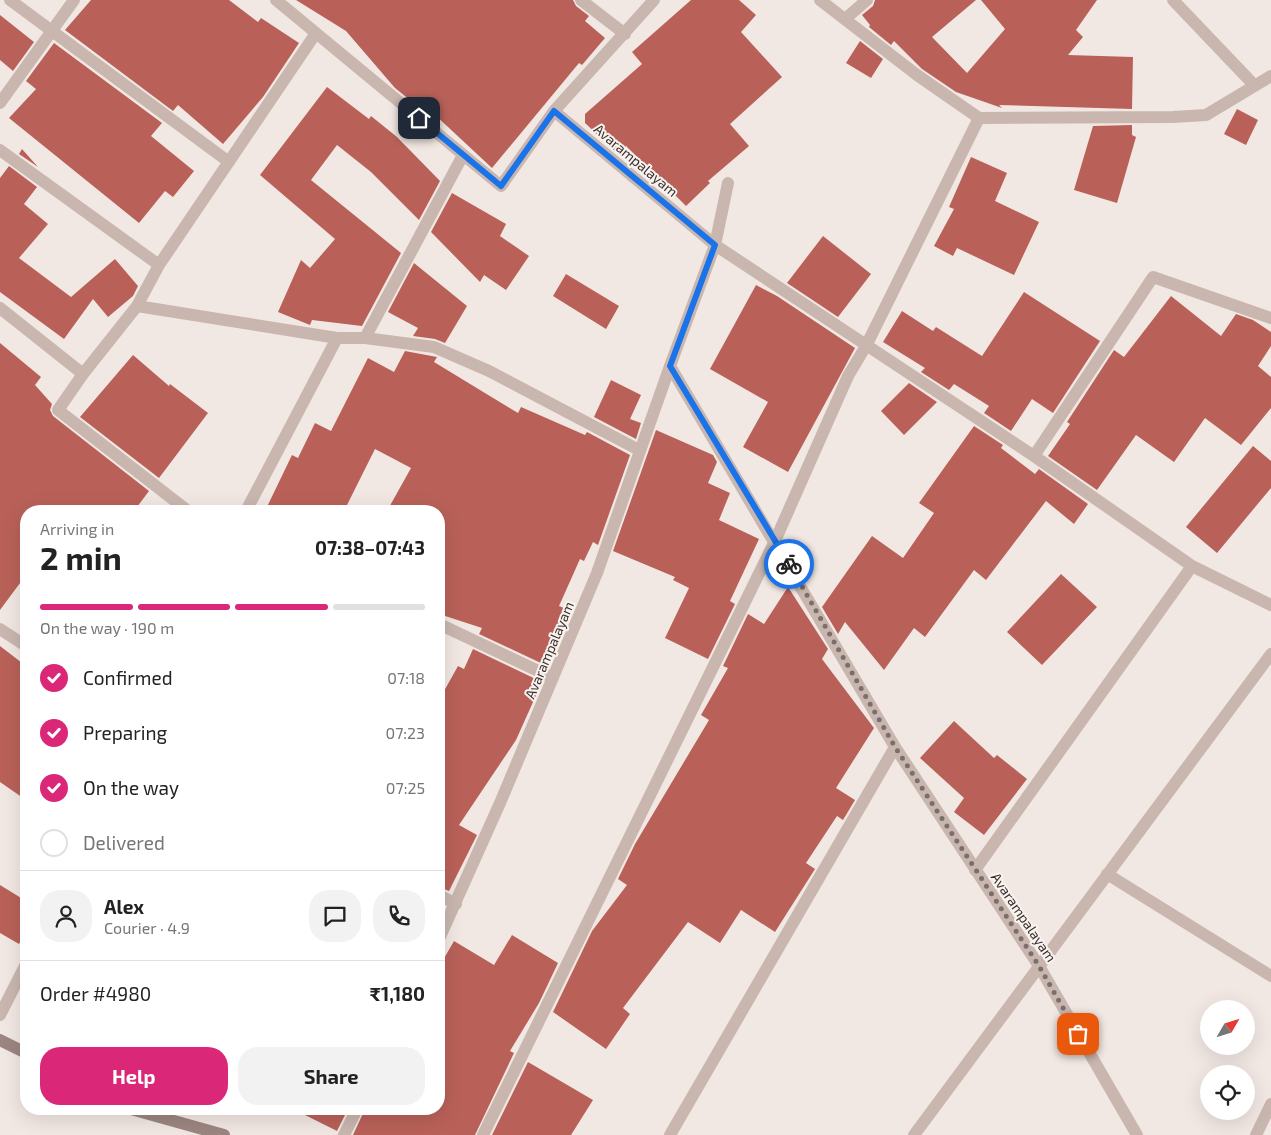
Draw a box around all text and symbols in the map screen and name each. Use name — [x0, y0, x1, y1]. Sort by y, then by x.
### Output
pin — [398, 97, 440, 139]
icon: home — [405, 104, 433, 132]
street label: Avarampalayam — [591, 120, 681, 200]
text: Arriving in — [40, 519, 114, 538]
text: 07:38–07:43 — [315, 536, 425, 559]
text: 2 min — [40, 538, 122, 576]
courier — [764, 539, 814, 589]
icon: bike — [775, 550, 803, 578]
street label: Avarampalayam — [521, 599, 577, 701]
text: On the way · 190 m — [40, 618, 174, 637]
icon: check — [40, 664, 68, 692]
text: Confirmed — [83, 666, 173, 689]
text: 07:18 — [387, 668, 425, 687]
icon: check — [40, 719, 68, 747]
text: Preparing — [83, 721, 167, 744]
text: 07:23 — [385, 723, 425, 742]
icon: check — [40, 774, 68, 802]
text: On the way — [83, 776, 179, 799]
text: 07:25 — [386, 778, 425, 797]
text: Delivered — [83, 831, 165, 854]
street label: Avarampalayam — [988, 869, 1060, 965]
button: person — [40, 890, 92, 942]
button: chat — [309, 890, 361, 942]
button: phone — [373, 890, 425, 942]
text: Alex — [104, 895, 144, 918]
text: Courier · 4.9 — [104, 918, 190, 937]
text: Order #4980 — [40, 982, 151, 1005]
text: ₹1,180 — [370, 982, 425, 1005]
north arrow — [1200, 1000, 1255, 1055]
map controls — [1200, 1000, 1255, 1120]
pin — [1057, 1013, 1099, 1055]
icon: bag — [1064, 1020, 1092, 1048]
button: Help — [40, 1047, 228, 1105]
button: Share — [238, 1047, 425, 1105]
button: locate — [1200, 1065, 1255, 1120]

